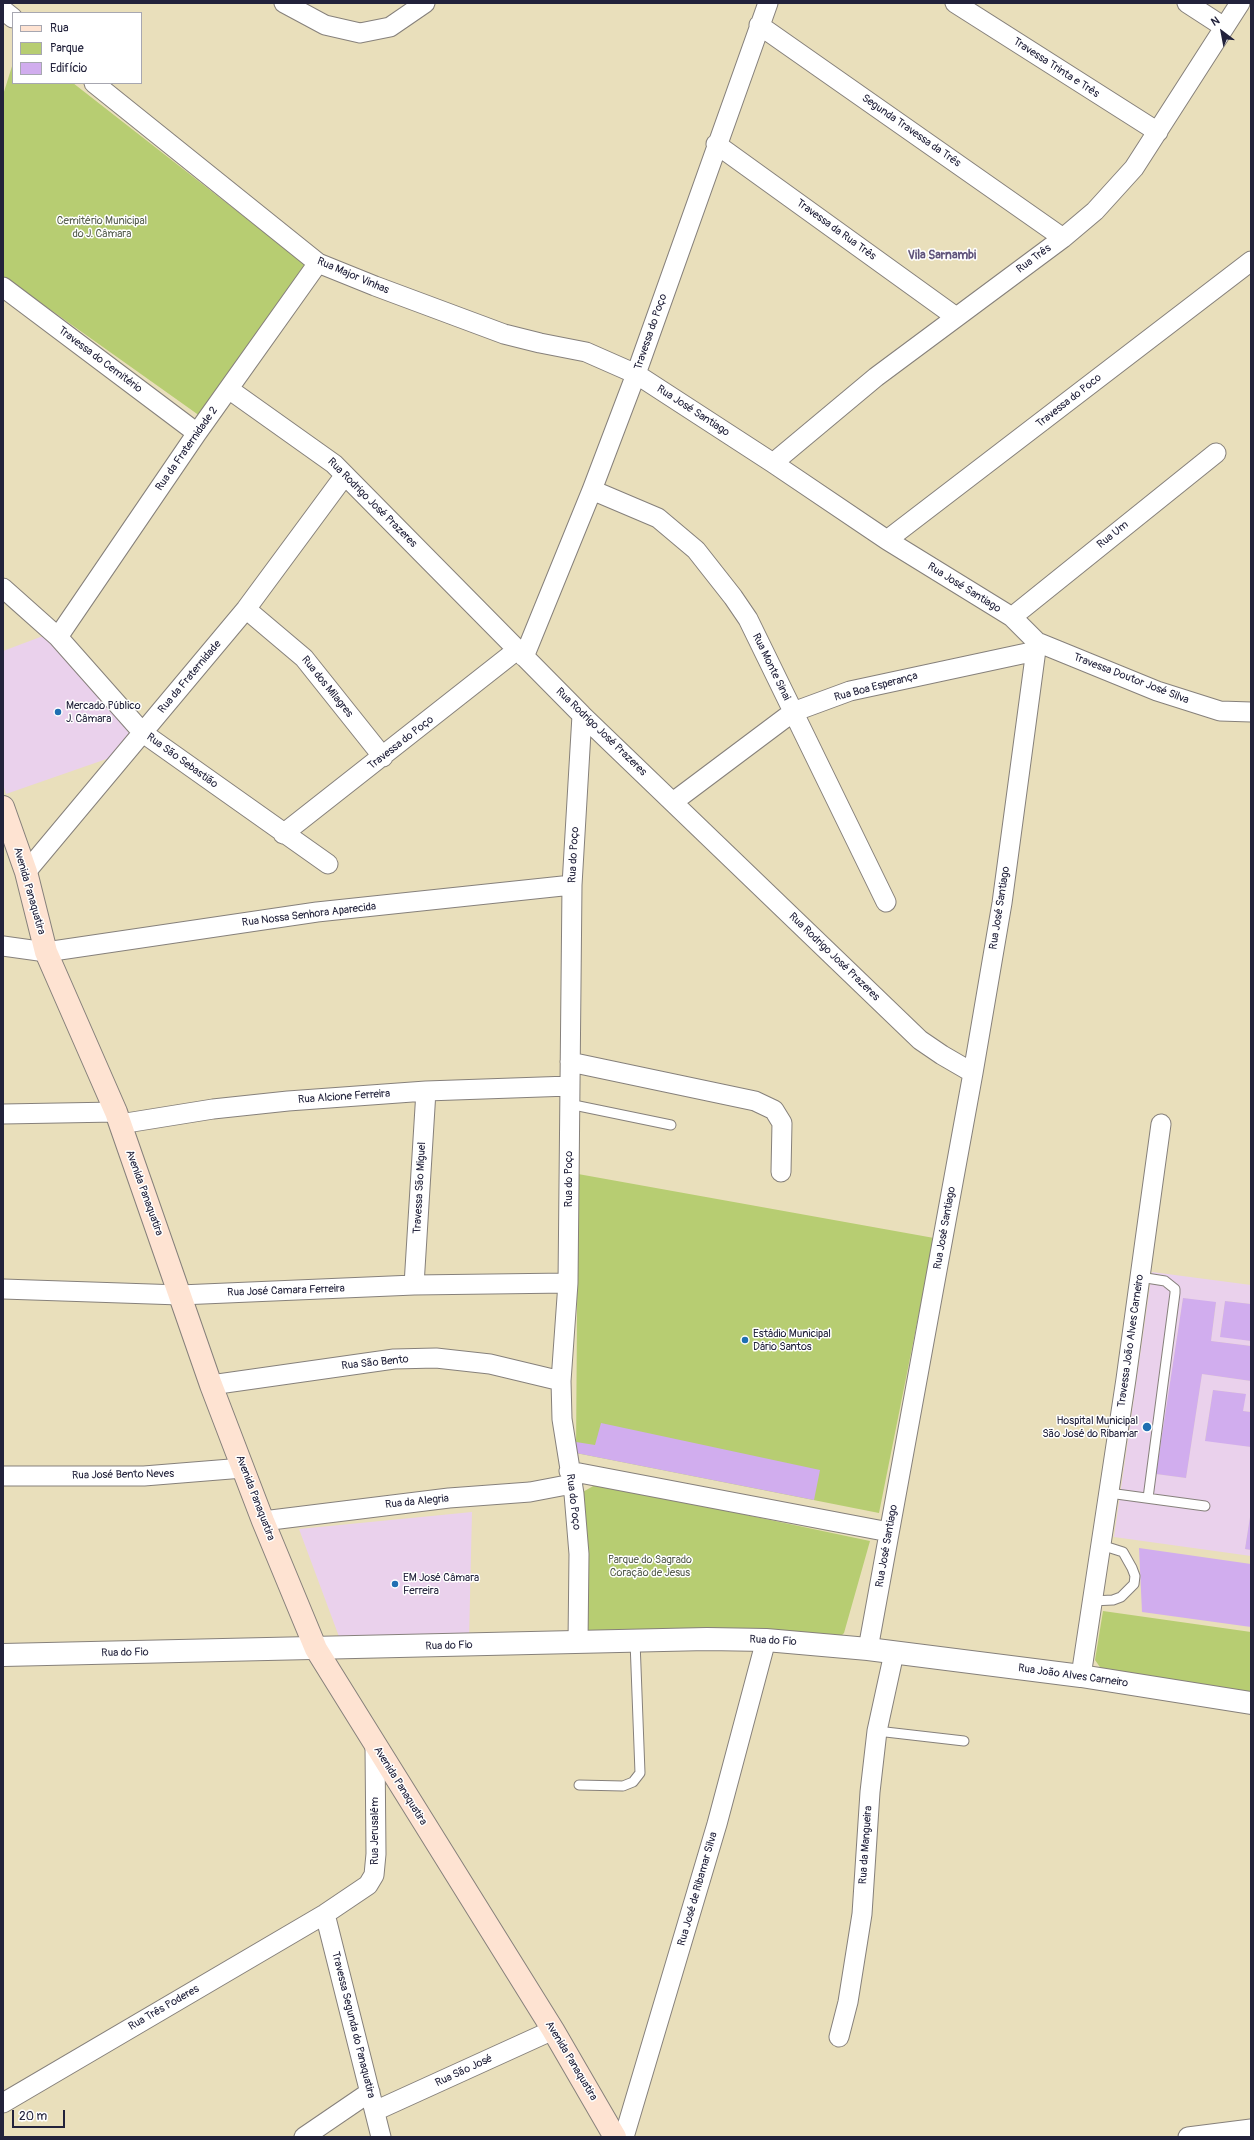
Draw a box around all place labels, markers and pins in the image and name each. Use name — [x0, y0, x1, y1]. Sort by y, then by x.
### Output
place label: Mercado Público J. Câmara — [66, 699, 141, 725]
marker: Mercado Público J. Câmara — [53, 707, 63, 717]
place label: Estádio Municipal Dário Santos — [753, 1327, 831, 1353]
marker: Estádio Municipal Dário Santos — [740, 1335, 750, 1345]
place label: Hospital Municipal São José do Ribamar — [1042, 1414, 1138, 1440]
marker: Hospital Municipal São José do Ribamar — [1141, 1421, 1153, 1433]
place label: EM José Câmara Ferreira — [403, 1571, 479, 1597]
marker: EM José Câmara Ferreira — [390, 1579, 400, 1589]

